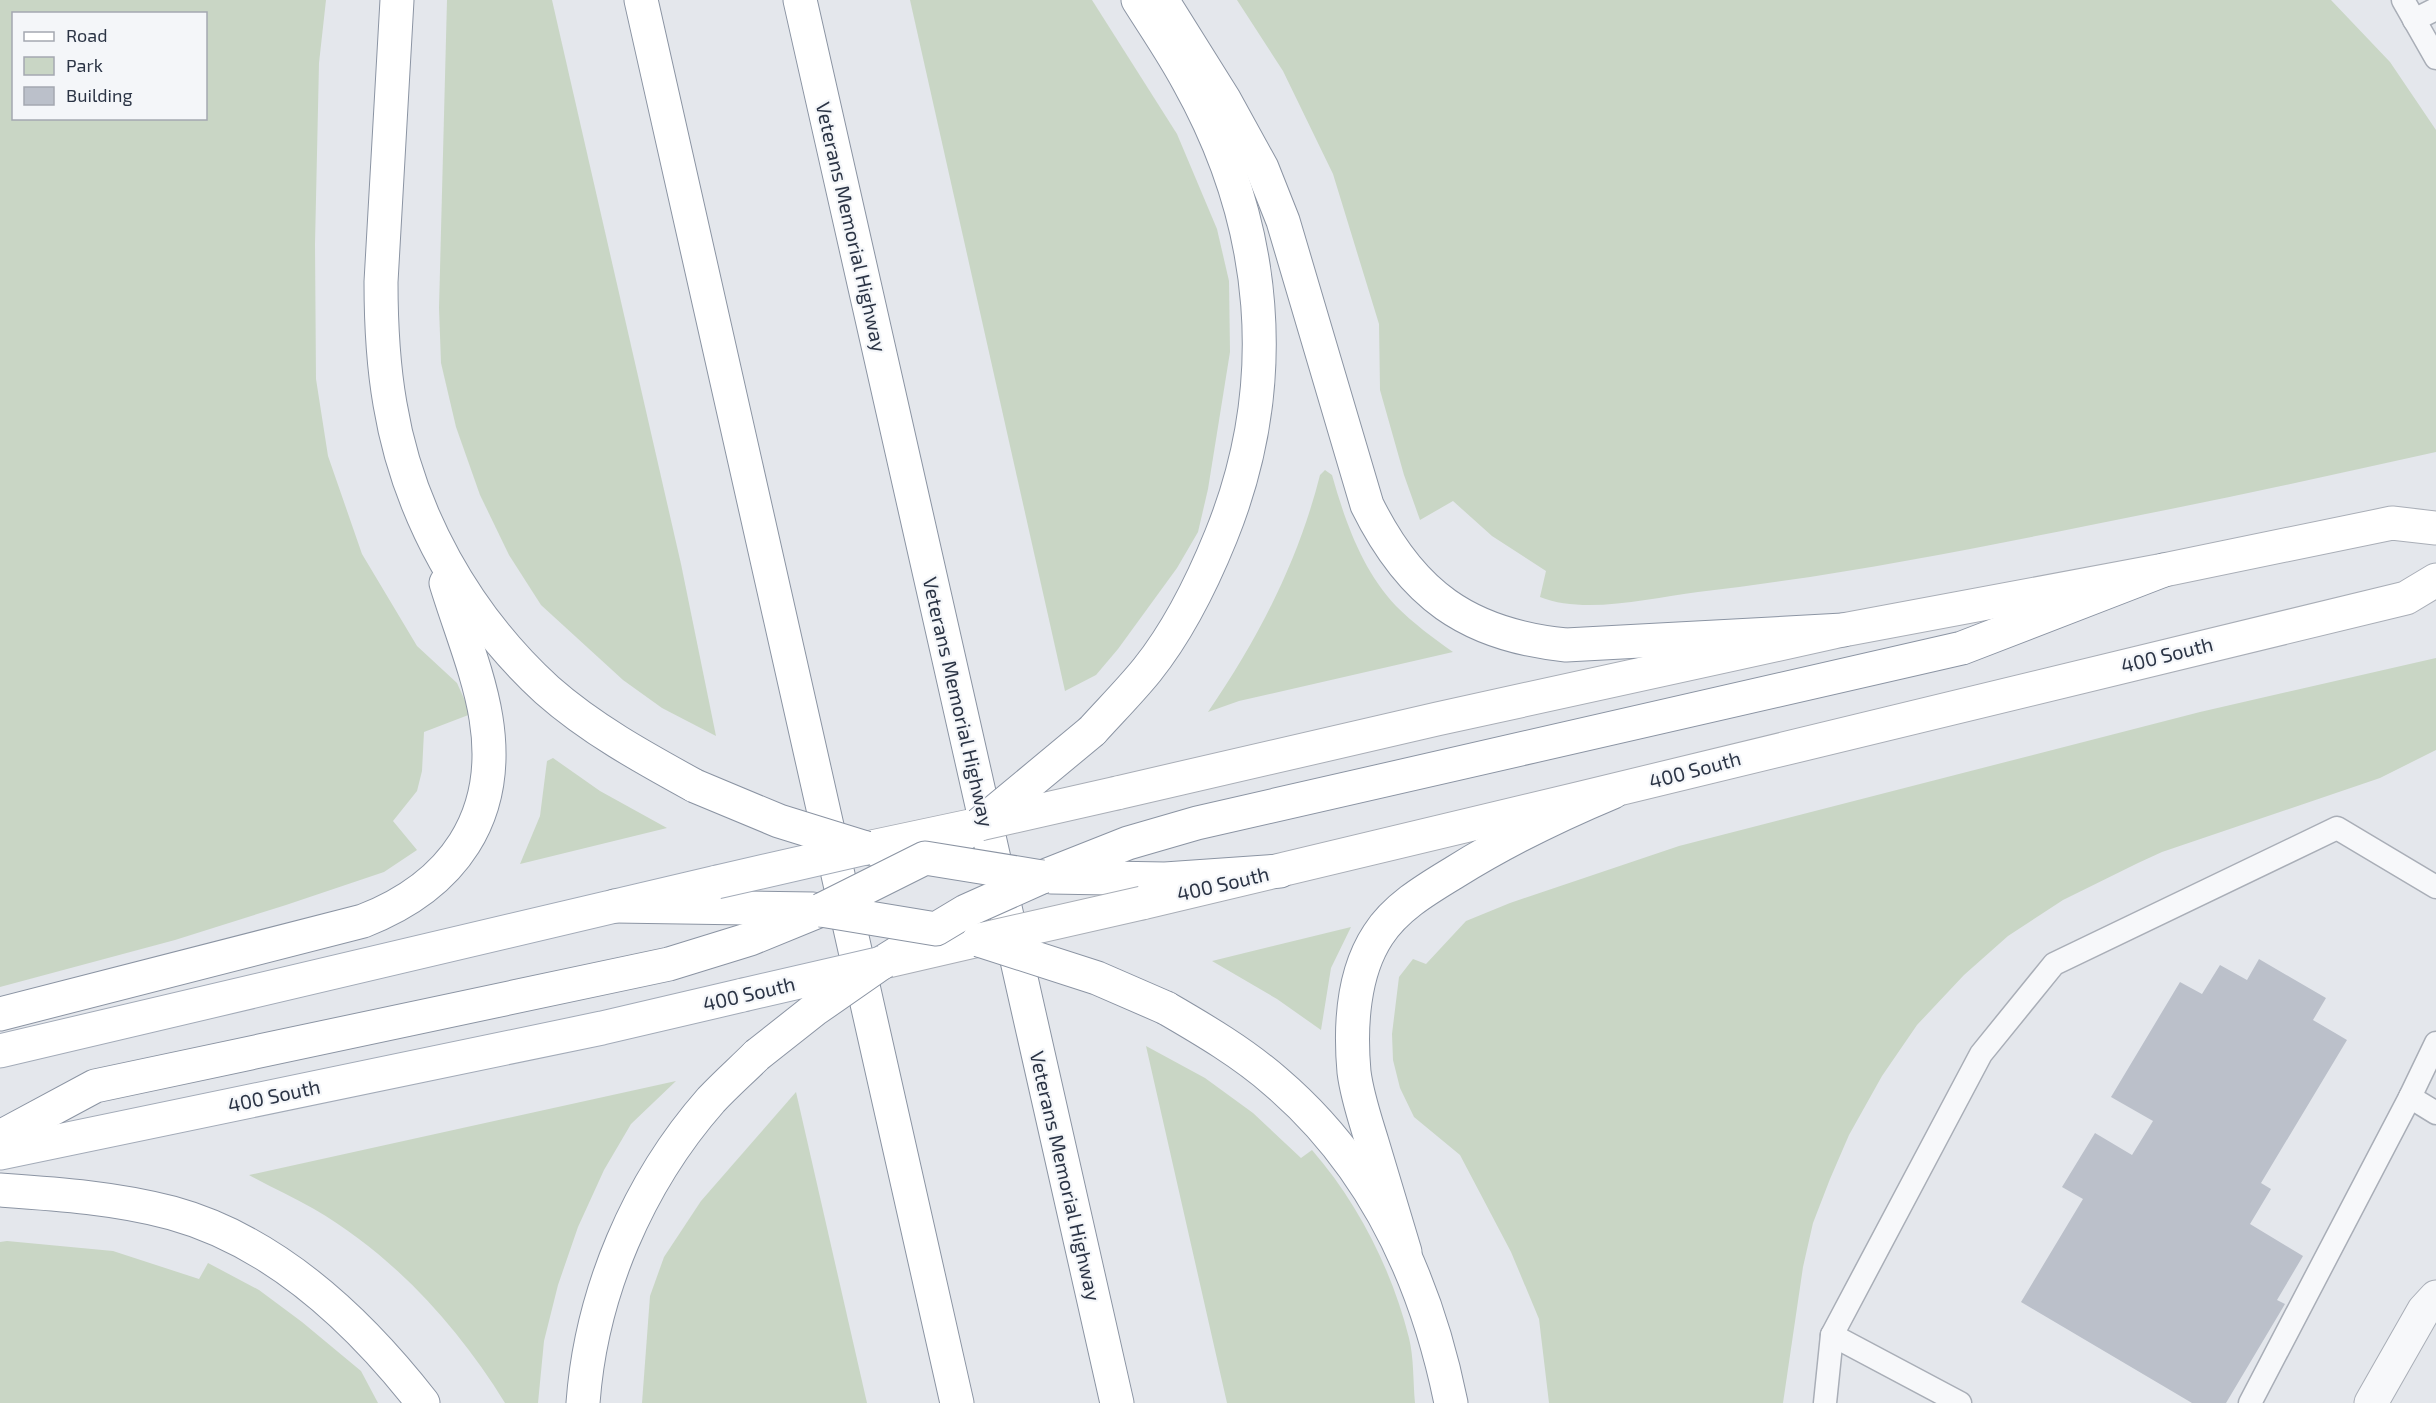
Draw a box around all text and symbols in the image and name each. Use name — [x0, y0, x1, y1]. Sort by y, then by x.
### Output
legend — [12, 12, 207, 120]
text: Road — [66, 24, 107, 46]
text: Park — [66, 54, 103, 76]
text: Building — [66, 84, 133, 106]
street label: Veterans Memorial Highway — [812, 99, 893, 355]
street label: Veterans Memorial Highway — [919, 574, 1000, 830]
street label: 400 South — [2118, 631, 2215, 677]
street label: 400 South — [1646, 745, 1743, 793]
street label: 400 South — [1174, 861, 1271, 905]
street label: 400 South — [700, 971, 797, 1015]
street label: Veterans Memorial Highway — [1026, 1048, 1107, 1304]
street label: 400 South — [225, 1074, 322, 1117]

